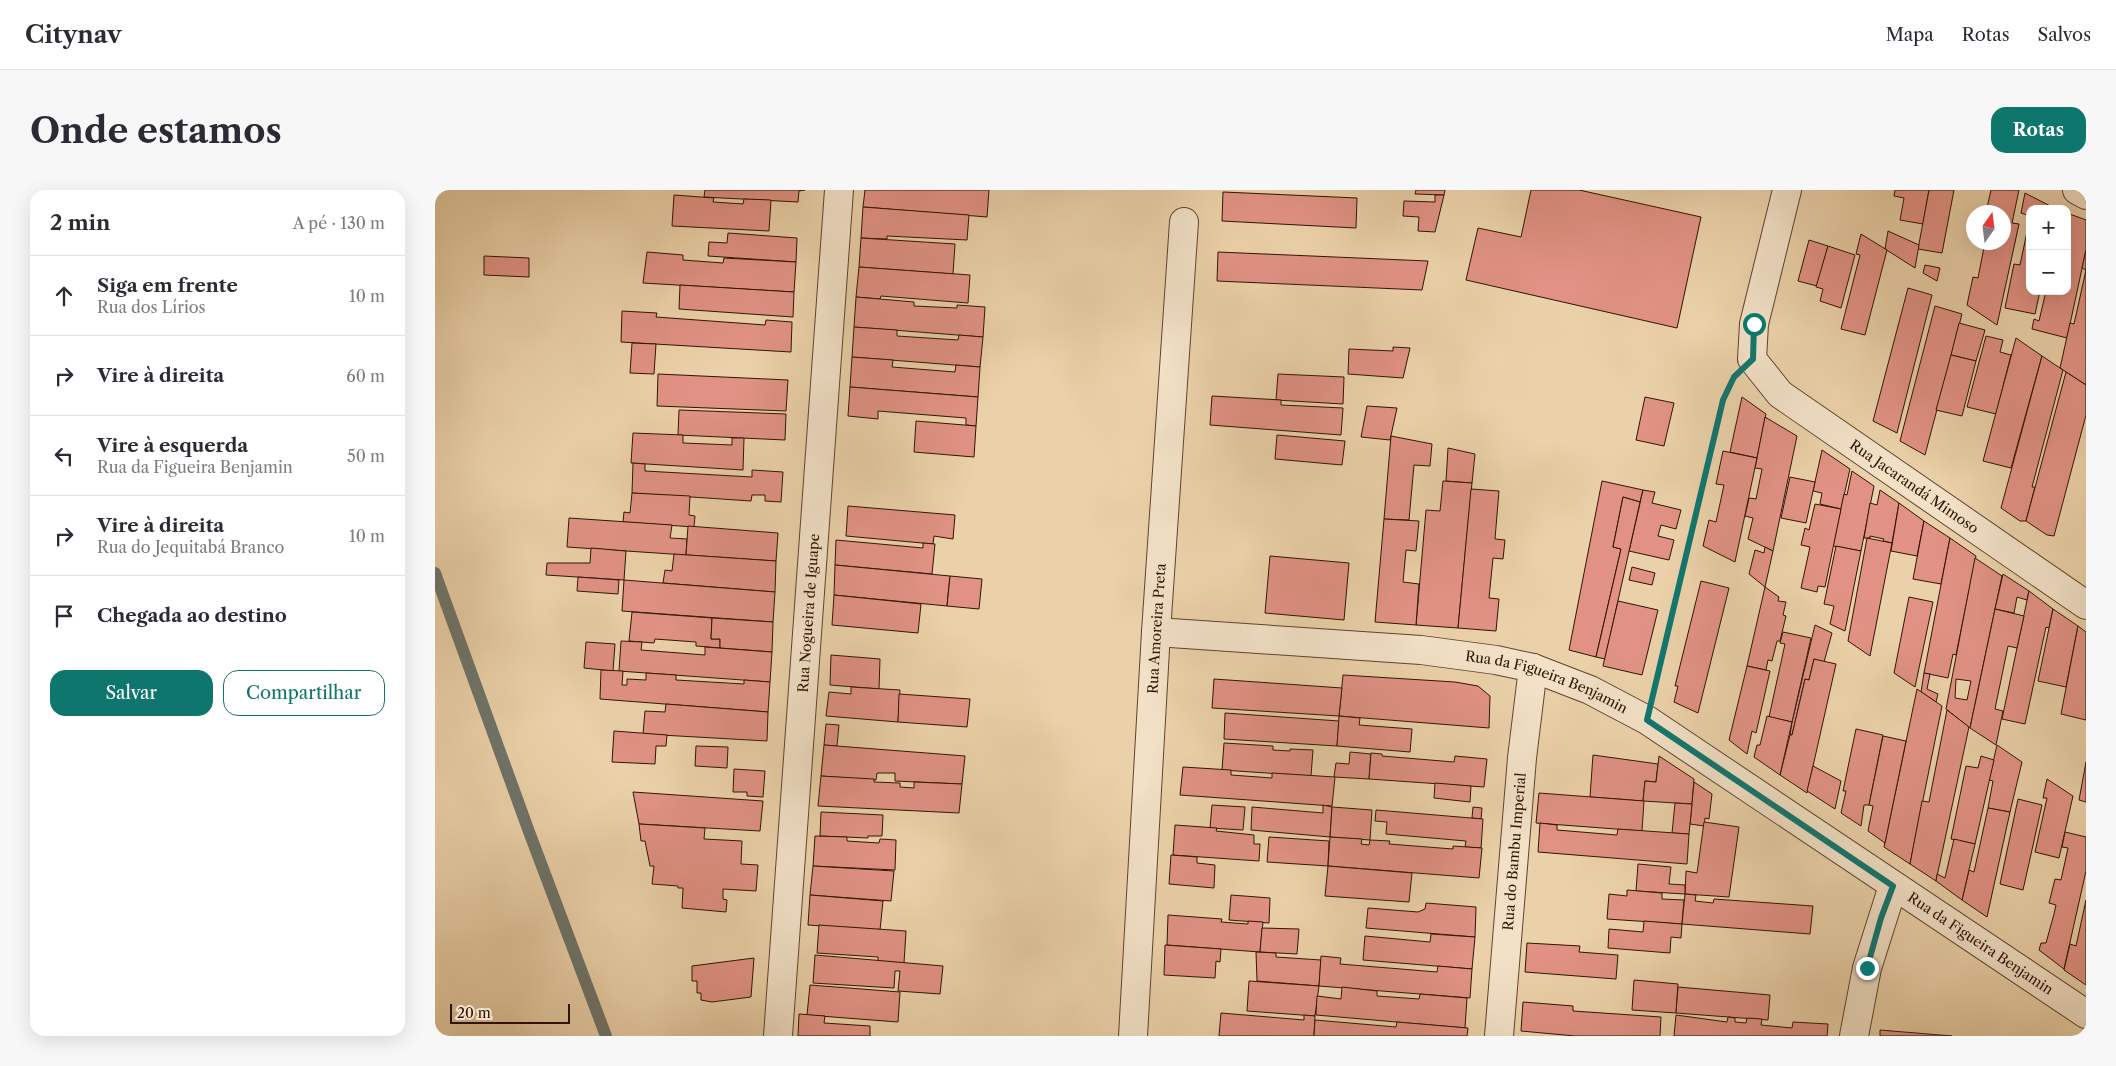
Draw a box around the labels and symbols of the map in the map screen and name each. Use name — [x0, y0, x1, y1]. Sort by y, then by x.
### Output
north arrow — [1966, 205, 2011, 250]
route start — [1743, 313, 1766, 336]
street label: Rua Jacarandá Mimoso — [1846, 436, 1982, 537]
street label: Rua Nogueira de Iguape — [794, 533, 823, 693]
street label: Rua Amoreira Preta — [1143, 562, 1170, 695]
street label: Rua da Figueira Benjamin — [1464, 647, 1631, 717]
street label: Rua do Bambu Imperial — [1499, 772, 1530, 931]
street label: Rua da Figueira Benjamin — [1904, 888, 2057, 999]
route end — [1856, 957, 1879, 980]
scale bar — [450, 1001, 570, 1024]

